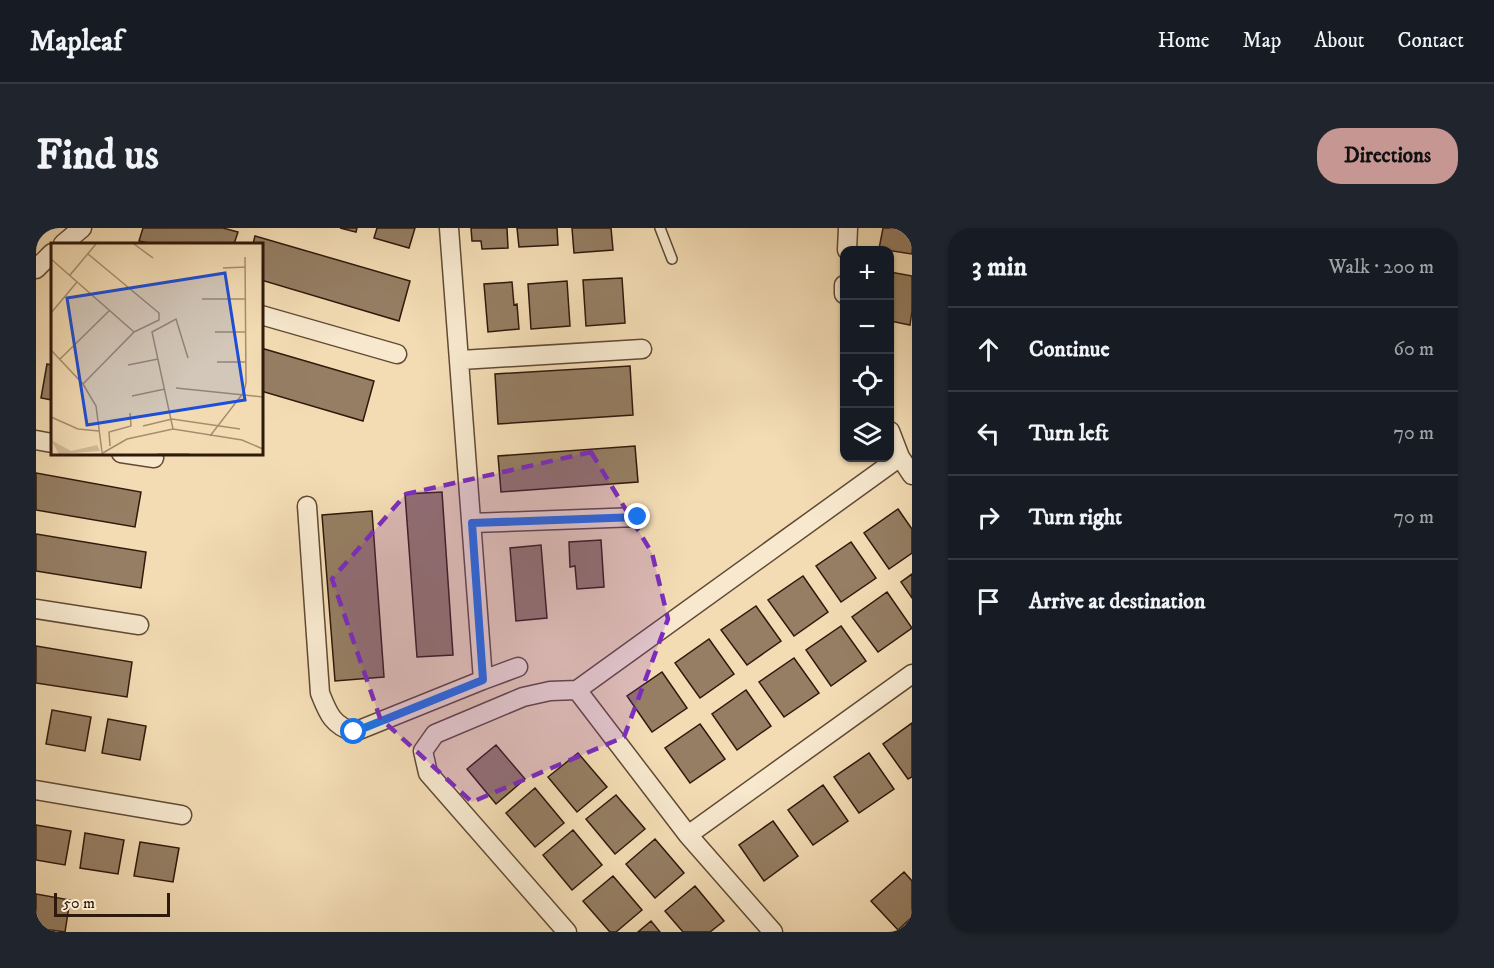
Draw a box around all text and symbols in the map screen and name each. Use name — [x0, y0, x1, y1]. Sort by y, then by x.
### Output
text: Mapleaf — [30, 24, 122, 59]
text: Home — [1158, 28, 1210, 54]
text: Map — [1243, 28, 1281, 54]
text: About — [1314, 28, 1365, 54]
text: Contact — [1398, 28, 1464, 54]
button: Directions — [1317, 128, 1458, 184]
text: Find us — [36, 130, 159, 182]
inset map — [51, 243, 262, 454]
map controls — [840, 246, 894, 462]
button: + — [840, 246, 894, 300]
text: 3 min — [972, 251, 1027, 284]
text: Walk · 200 m — [1328, 255, 1434, 280]
button: − — [840, 300, 894, 354]
icon: ahead — [972, 333, 1005, 366]
text: Continue — [1029, 336, 1110, 363]
text: 60 m — [1394, 337, 1434, 362]
button: locate — [840, 354, 894, 408]
button: layers — [840, 408, 894, 462]
icon: left — [972, 417, 1005, 450]
text: Turn left — [1029, 420, 1109, 447]
text: 70 m — [1393, 421, 1434, 446]
icon: right — [972, 501, 1005, 534]
route end — [624, 503, 650, 529]
text: Turn right — [1029, 504, 1122, 531]
text: 70 m — [1393, 505, 1434, 530]
icon: arrive — [972, 585, 1005, 618]
text: Arrive at destination — [1029, 588, 1206, 615]
route start — [340, 718, 366, 744]
scale bar — [54, 890, 170, 918]
text: 50 m — [63, 893, 95, 913]

